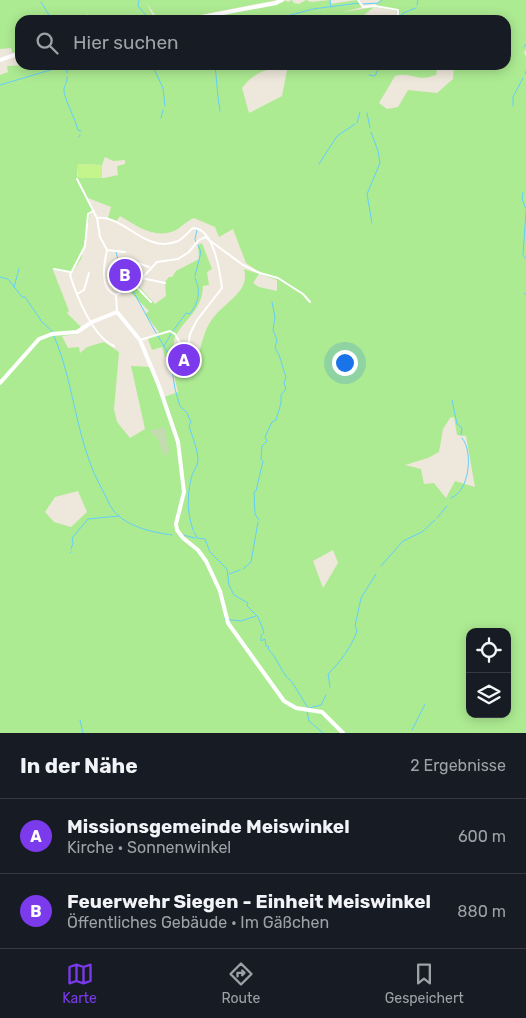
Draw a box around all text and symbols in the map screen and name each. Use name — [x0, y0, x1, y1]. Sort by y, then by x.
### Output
search box — [15, 15, 511, 70]
icon: search — [33, 29, 61, 57]
text: Hier suchen — [73, 31, 179, 54]
pin: B — [109, 256, 141, 294]
pin: A — [168, 341, 200, 379]
your location — [332, 350, 358, 376]
map controls — [466, 628, 511, 718]
button: locate — [466, 628, 511, 673]
button: layers — [466, 673, 511, 718]
text: In der Nähe — [20, 753, 138, 778]
text: 2 Ergebnisse — [410, 756, 506, 775]
text: Missionsgemeinde Meiswinkel — [67, 815, 350, 838]
text: A — [30, 827, 42, 846]
text: 600 m — [458, 827, 506, 846]
text: Kirche · Sonnenwinkel — [67, 838, 231, 857]
text: Feuerwehr Siegen - Einheit Meiswinkel — [67, 890, 431, 913]
text: B — [30, 902, 42, 921]
text: 880 m — [457, 902, 506, 921]
text: Öffentliches Gebäude · Im Gäßchen — [67, 913, 329, 932]
tab: Karte — [62, 960, 97, 1007]
tab: Route — [221, 960, 260, 1007]
tab: Gespeichert — [385, 960, 464, 1007]

